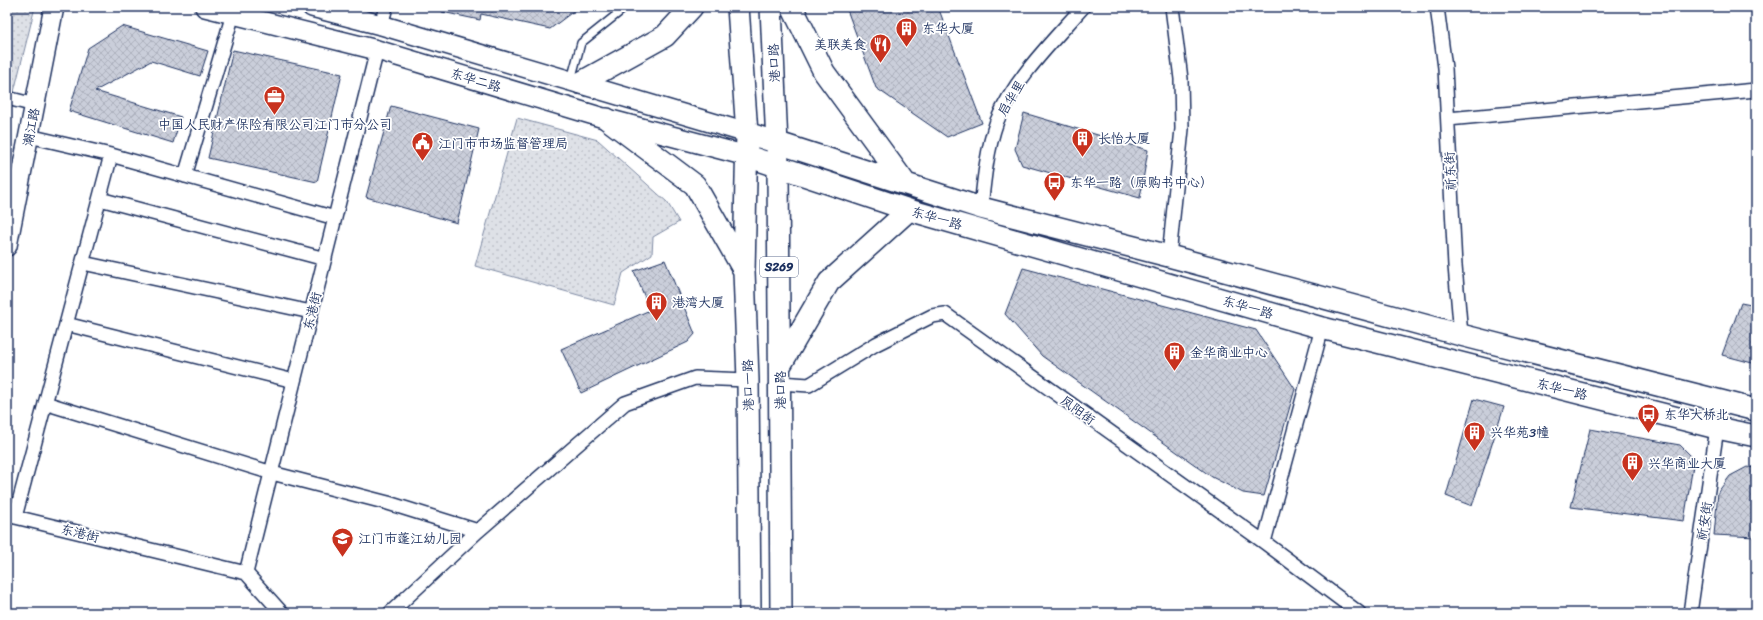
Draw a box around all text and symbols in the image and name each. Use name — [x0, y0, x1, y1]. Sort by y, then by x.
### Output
building icon: 东华大厦 — [894, 15, 920, 48]
place label: 东华大厦 — [922, 17, 974, 40]
restaurant icon: 美联美食 — [868, 31, 894, 64]
place label: 美联美食 — [814, 33, 866, 56]
street label: 港口路 — [762, 43, 786, 83]
street label: 东华二路 — [448, 61, 504, 99]
street label: 启华里 — [991, 75, 1031, 121]
office icon: 中国人民财产保险有限公司江门市分公司 — [262, 83, 288, 116]
street label: 潮江路 — [16, 106, 46, 148]
place label: 中国人民财产保险有限公司江门市分公司 — [158, 113, 392, 136]
building icon: 长怡大厦 — [1070, 125, 1096, 158]
place label: 长怡大厦 — [1098, 127, 1150, 150]
public building icon: 江门市市场监督管理局 — [410, 130, 436, 163]
place label: 江门市市场监督管理局 — [438, 132, 568, 155]
street label: 祈东街 — [1437, 151, 1463, 191]
bus stop icon: 东华一路（原购书中心） — [1041, 169, 1067, 202]
place label: 东华一路（原购书中心） — [1070, 171, 1213, 194]
street label: 东华一路 — [909, 200, 965, 236]
road number: S269 — [760, 257, 798, 277]
street label: 东港街 — [296, 289, 328, 333]
building icon: 港湾大厦 — [644, 289, 670, 322]
street label: 东华一路 — [1220, 289, 1276, 325]
place label: 港湾大厦 — [672, 291, 724, 314]
building icon: 金华商业中心 — [1162, 339, 1188, 372]
place label: 金华商业中心 — [1190, 341, 1268, 364]
street label: 港口一路 — [736, 359, 760, 411]
street label: 港口路 — [769, 370, 792, 410]
street label: 东华一路 — [1534, 372, 1590, 406]
street label: 凤阳街 — [1055, 389, 1101, 431]
bus stop icon: 东华大桥北 — [1635, 401, 1661, 434]
place label: 东华大桥北 — [1664, 403, 1729, 426]
building icon: 兴华苑3幢 — [1461, 419, 1487, 452]
place label: 兴华苑3幢 — [1490, 421, 1549, 444]
building icon: 兴华商业大厦 — [1620, 450, 1646, 483]
place label: 兴华商业大厦 — [1648, 452, 1726, 475]
street label: 祈安街 — [1690, 500, 1718, 542]
street label: 东港街 — [58, 517, 102, 549]
school or university icon: 江门市蓬江幼儿园 — [329, 525, 355, 558]
place label: 江门市蓬江幼儿园 — [358, 527, 462, 550]

